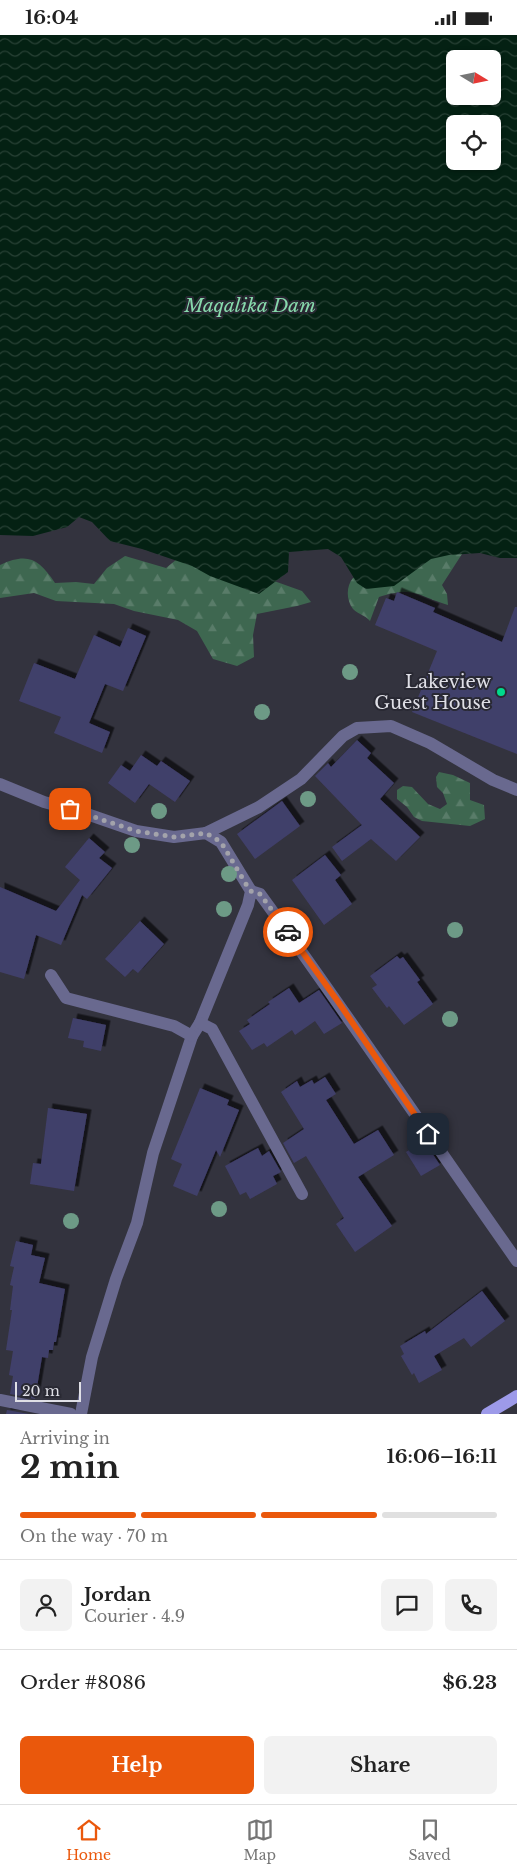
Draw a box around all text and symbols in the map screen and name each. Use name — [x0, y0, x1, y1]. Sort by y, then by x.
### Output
text: 16:04 — [25, 6, 78, 29]
north arrow — [446, 50, 501, 105]
map controls — [446, 50, 501, 170]
button: locate — [446, 115, 501, 170]
water label: Maqalika Dam — [183, 294, 316, 317]
place label: Lakeview Guest House — [374, 671, 492, 714]
marker: Lakeview Guest House — [495, 686, 507, 698]
pin — [49, 788, 91, 830]
icon: bag — [56, 795, 84, 823]
courier — [263, 907, 313, 957]
icon: car — [274, 918, 302, 946]
pin — [407, 1113, 449, 1155]
icon: home — [414, 1120, 442, 1148]
scale bar — [15, 1379, 81, 1402]
text: 20 m — [22, 1382, 60, 1400]
text: Arriving in — [20, 1428, 110, 1448]
text: 16:06–16:11 — [386, 1445, 497, 1468]
text: 2 min — [20, 1447, 120, 1487]
text: On the way · 70 m — [20, 1526, 168, 1546]
button: person — [20, 1579, 72, 1631]
button: chat — [381, 1579, 433, 1631]
button: phone — [445, 1579, 497, 1631]
text: Jordan — [84, 1583, 151, 1606]
text: Courier · 4.9 — [84, 1606, 185, 1626]
text: Order #8086 — [20, 1671, 146, 1694]
text: $6.23 — [443, 1671, 497, 1694]
button: Help — [20, 1736, 254, 1794]
button: Share — [264, 1736, 497, 1794]
tab: Home — [66, 1816, 111, 1864]
tab: Map — [244, 1816, 276, 1864]
tab: Saved — [409, 1816, 451, 1864]

